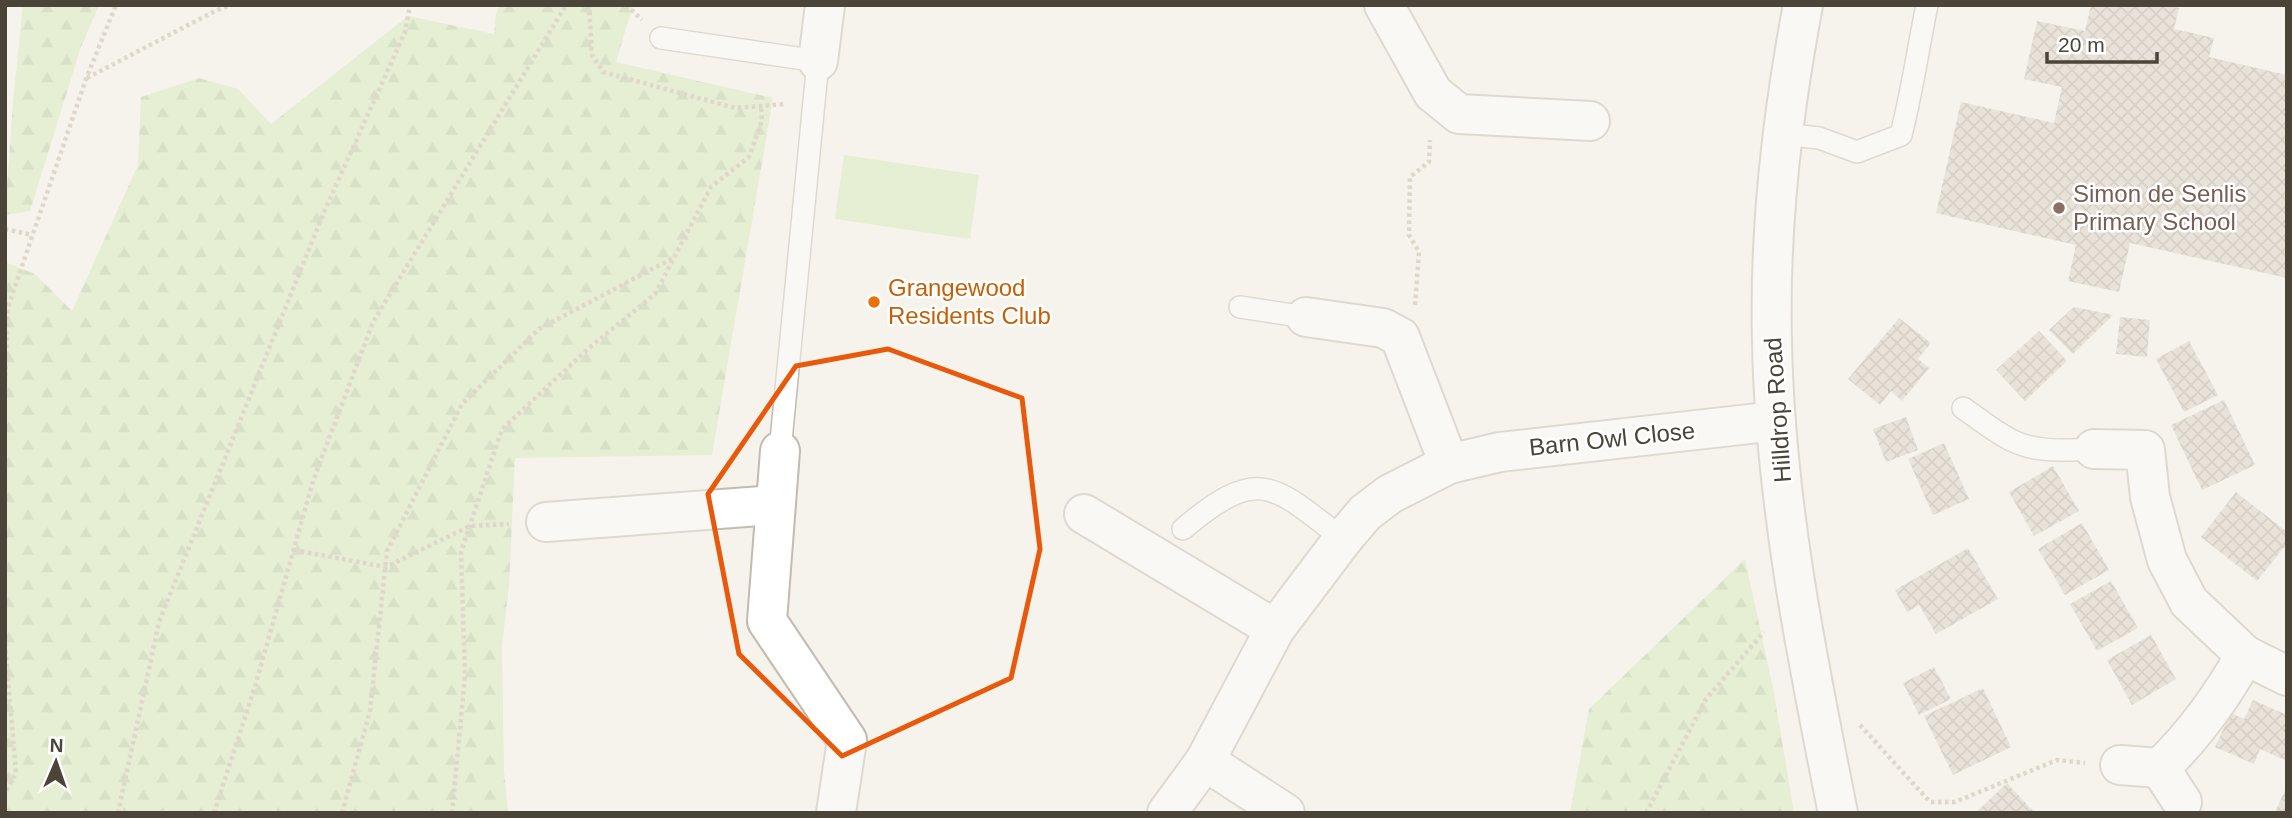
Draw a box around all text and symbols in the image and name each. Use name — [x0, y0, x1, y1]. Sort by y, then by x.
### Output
scale bar — [2047, 21, 2157, 65]
text: 20 m — [2058, 33, 2105, 56]
place label: Simon de Senlis Primary School — [2073, 180, 2246, 235]
marker: Simon de Senlis Primary School — [2051, 200, 2067, 216]
place label: Grangewood Residents Club — [888, 274, 1051, 329]
marker: Grangewood Residents Club — [866, 294, 882, 310]
street label: Hilldrop Road — [1759, 337, 1796, 484]
street label: Barn Owl Close — [1528, 416, 1696, 461]
north arrow — [21, 727, 91, 797]
text: N — [49, 735, 64, 756]

